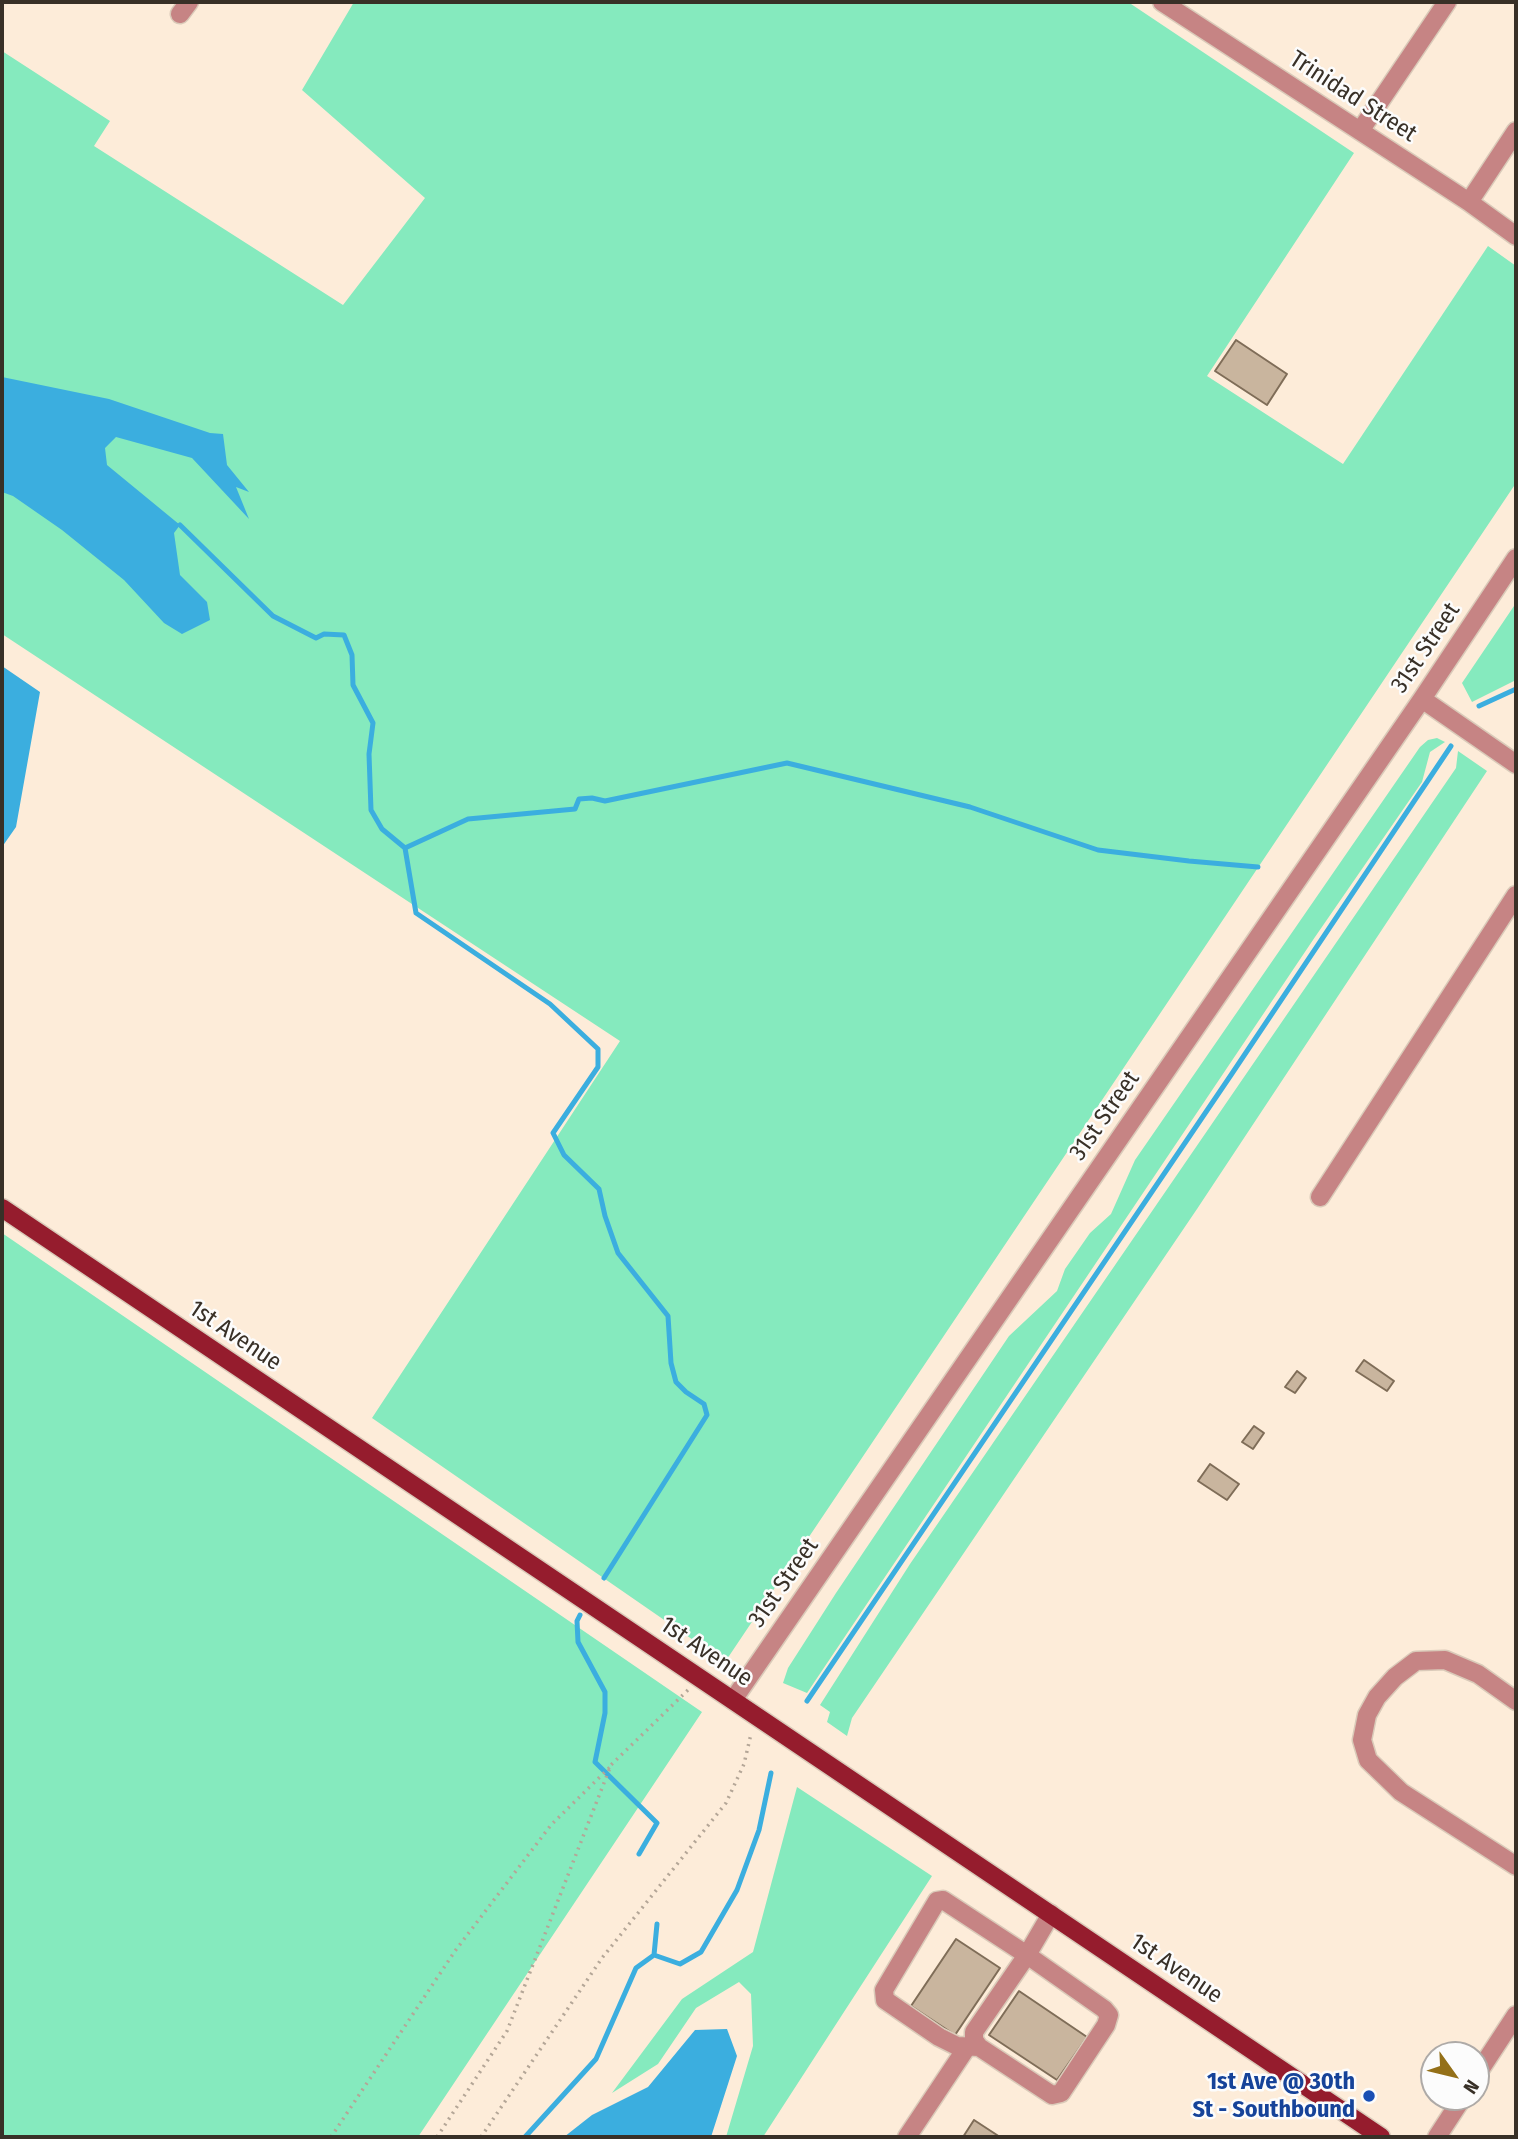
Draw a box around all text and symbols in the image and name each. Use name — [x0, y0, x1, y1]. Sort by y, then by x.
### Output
street label: Trinidad Street — [1284, 45, 1422, 149]
street label: 31st Street — [1385, 598, 1467, 698]
street label: 31st Street — [1064, 1066, 1146, 1166]
street label: 1st Avenue — [183, 1295, 287, 1377]
street label: 31st Street — [743, 1533, 825, 1633]
street label: 1st Avenue — [654, 1611, 758, 1693]
street label: 1st Avenue — [1124, 1928, 1228, 2010]
north arrow — [1420, 2041, 1490, 2111]
place label: 1st Ave @ 30th St - Southbound — [1192, 2068, 1355, 2124]
text: N — [1458, 2076, 1484, 2098]
marker: 1st Ave @ 30th St - Southbound — [1361, 2088, 1377, 2104]

